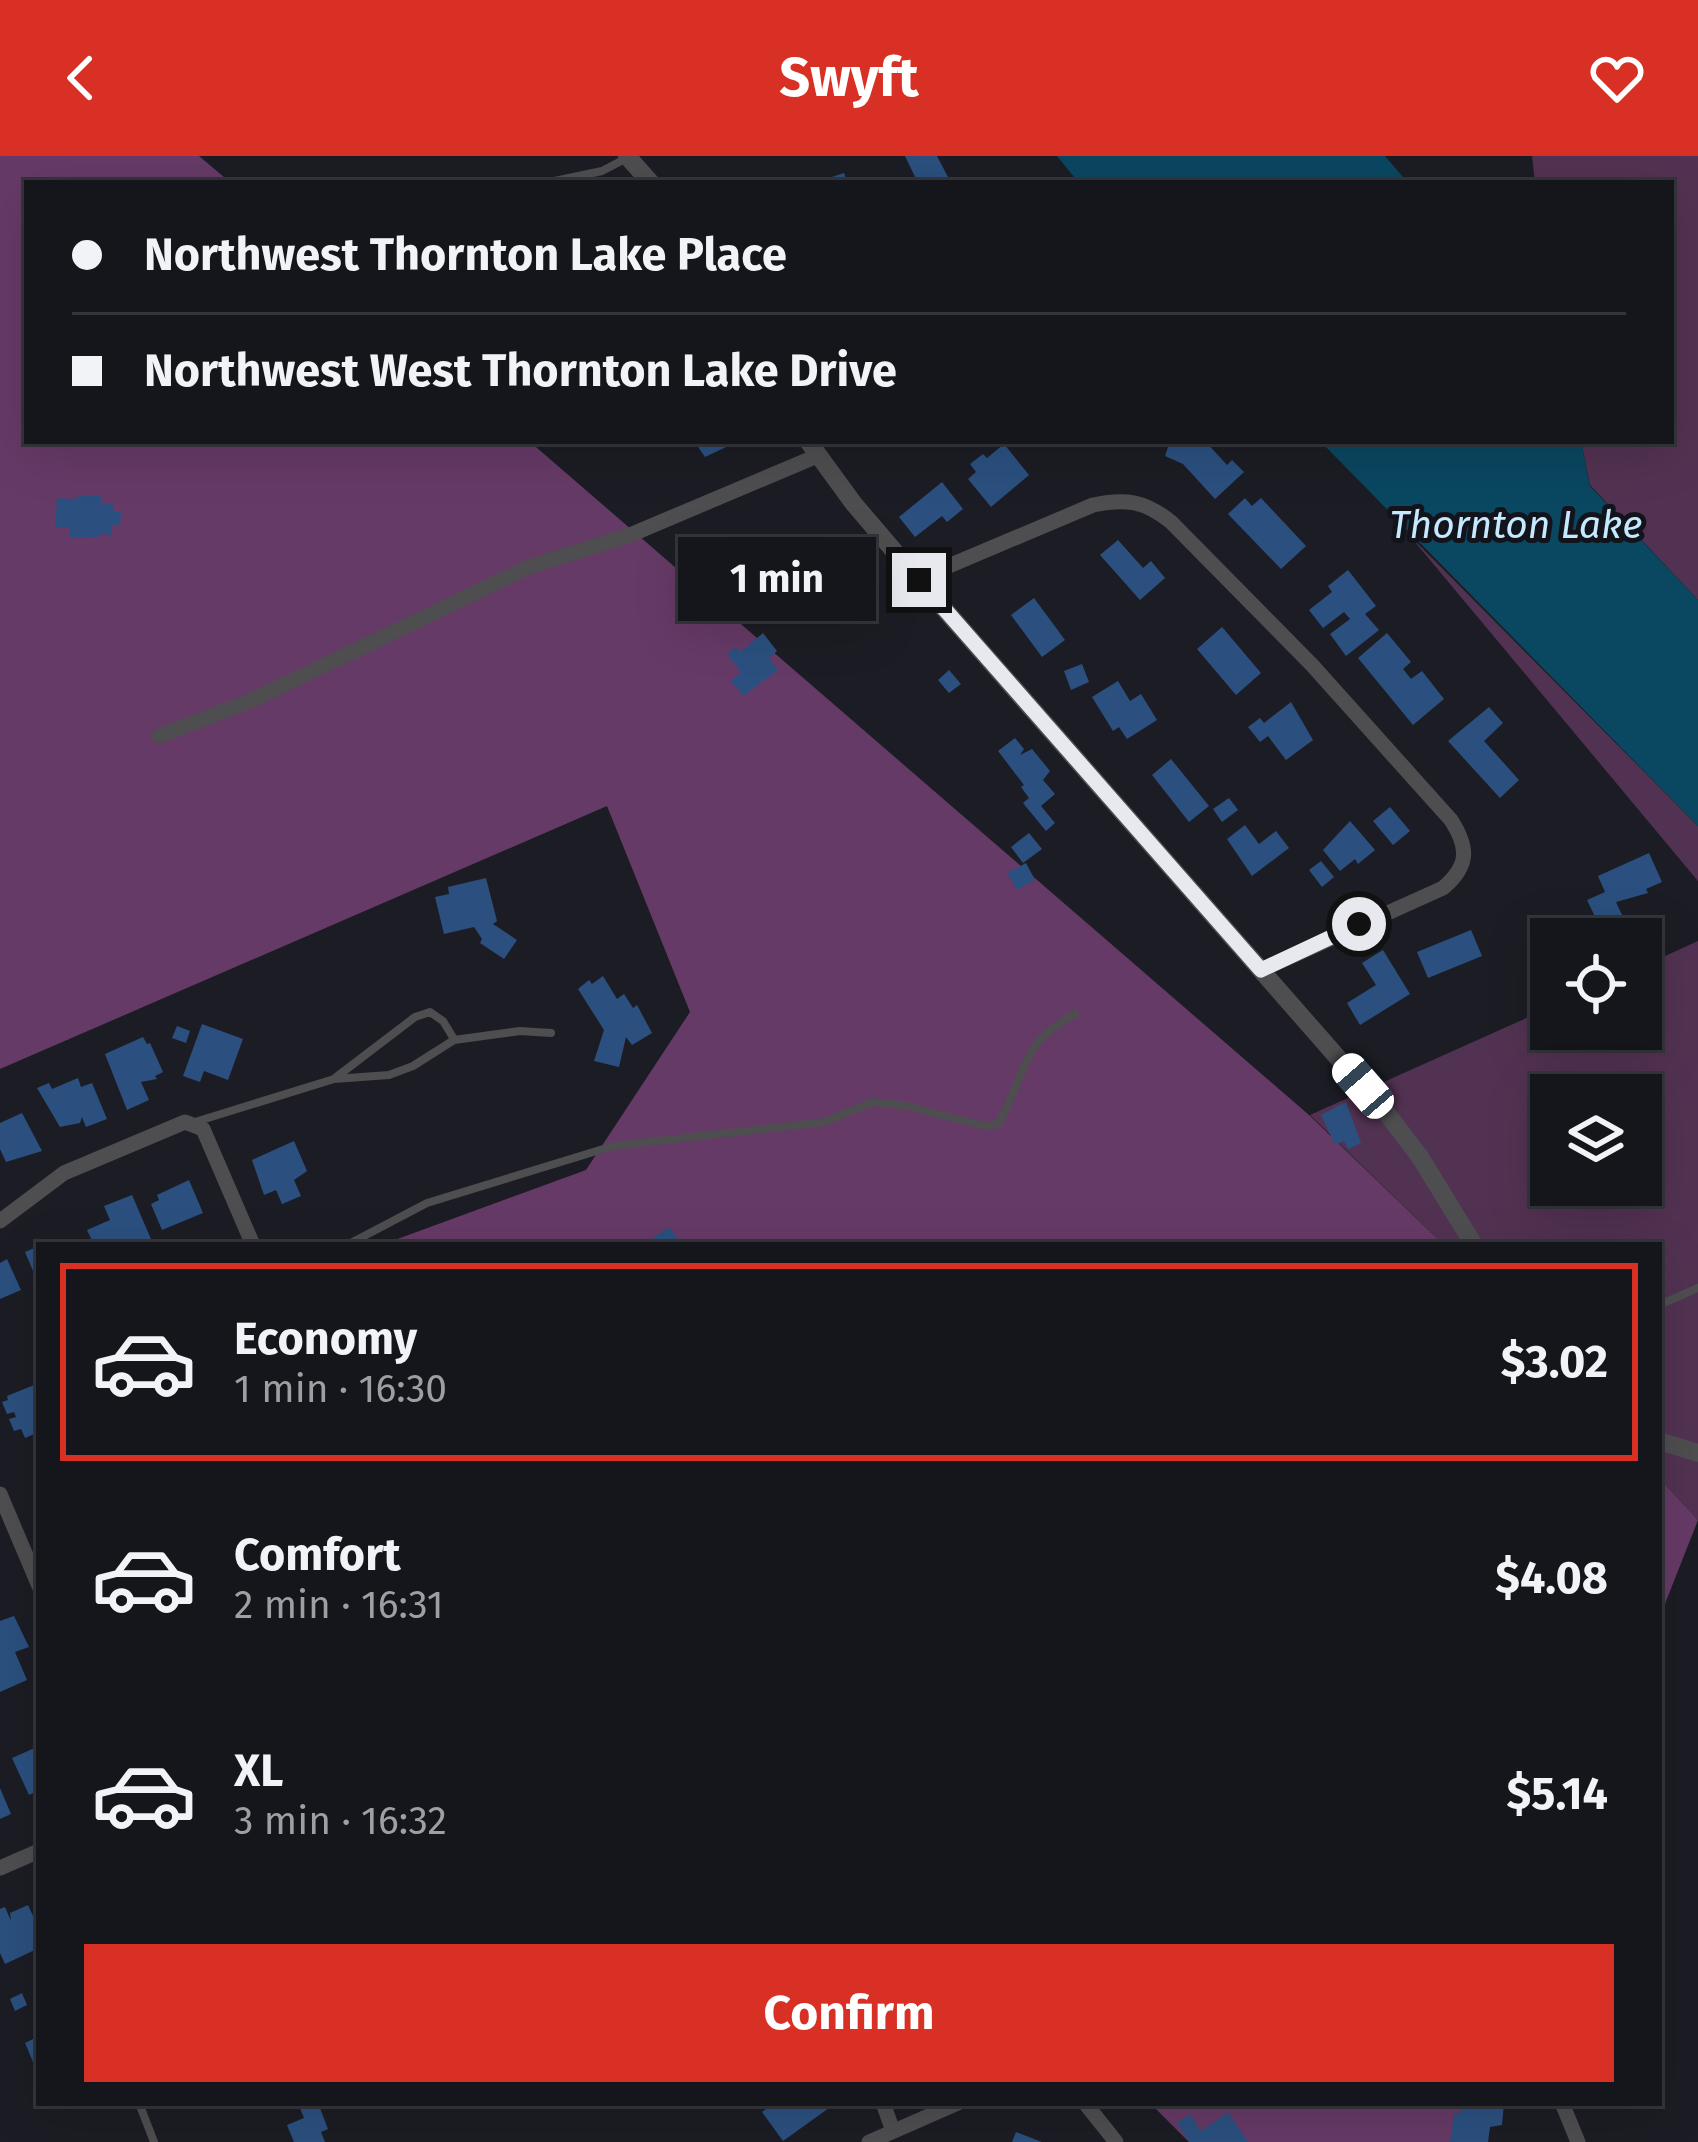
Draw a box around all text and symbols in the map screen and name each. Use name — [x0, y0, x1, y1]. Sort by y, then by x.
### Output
icon: back — [48, 45, 114, 111]
icon: heart — [1584, 45, 1650, 111]
text: Swyft — [779, 46, 919, 110]
text: Northwest Thornton Lake Place — [144, 228, 787, 282]
text: Northwest West Thornton Lake Drive — [144, 344, 897, 398]
water label: Thornton Lake — [1390, 502, 1642, 548]
callout: 1 min — [679, 538, 877, 622]
route end — [892, 553, 946, 607]
text: 1 min — [730, 556, 824, 602]
route start — [1332, 897, 1386, 951]
map controls — [1530, 918, 1662, 1206]
button: locate — [1530, 918, 1662, 1050]
car — [1326, 1047, 1400, 1125]
button: layers — [1530, 1074, 1662, 1206]
icon: car — [90, 1308, 198, 1416]
text: Economy — [234, 1312, 417, 1366]
text: $3.02 — [1501, 1335, 1608, 1389]
text: 1 min · 16:30 — [234, 1366, 447, 1412]
icon: car — [90, 1524, 198, 1632]
text: Comfort — [234, 1528, 401, 1582]
text: $4.08 — [1495, 1551, 1608, 1605]
text: 2 min · 16:31 — [234, 1582, 444, 1628]
icon: car — [90, 1740, 198, 1848]
text: XL — [234, 1744, 283, 1798]
text: $5.14 — [1507, 1767, 1608, 1821]
text: 3 min · 16:32 — [234, 1798, 447, 1844]
button: Confirm — [84, 1944, 1614, 2082]

